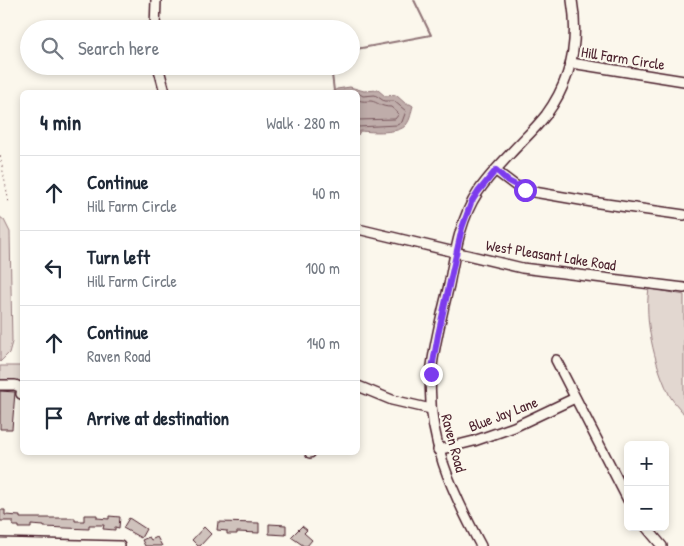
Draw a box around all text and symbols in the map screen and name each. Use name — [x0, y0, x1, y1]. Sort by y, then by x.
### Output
search box — [20, 20, 360, 75]
icon: search — [38, 34, 66, 62]
text: Search here — [78, 35, 159, 61]
street label: Hill Farm Circle — [580, 41, 666, 75]
text: 4 min — [40, 108, 81, 137]
text: Walk · 280 m — [266, 112, 340, 134]
text: Continue — [87, 169, 148, 195]
icon: ahead — [40, 179, 68, 207]
route start — [514, 179, 537, 202]
text: 40 m — [312, 182, 340, 204]
text: Hill Farm Circle — [87, 195, 177, 217]
street label: West Pleasant Lake Road — [484, 234, 618, 276]
text: Turn left — [87, 244, 150, 270]
icon: left — [40, 254, 68, 282]
text: 100 m — [305, 257, 340, 279]
text: Hill Farm Circle — [87, 270, 177, 292]
text: Continue — [87, 319, 148, 345]
icon: ahead — [40, 329, 68, 357]
text: 140 m — [306, 332, 340, 354]
text: Raven Road — [87, 345, 150, 367]
route end — [420, 363, 443, 386]
street label: Blue Jay Lane — [465, 391, 541, 437]
icon: arrive — [40, 404, 68, 432]
text: Arrive at destination — [87, 405, 229, 431]
street label: Raven Road — [436, 412, 472, 475]
map controls — [624, 441, 669, 531]
button: + — [624, 441, 669, 486]
button: − — [624, 486, 669, 531]

